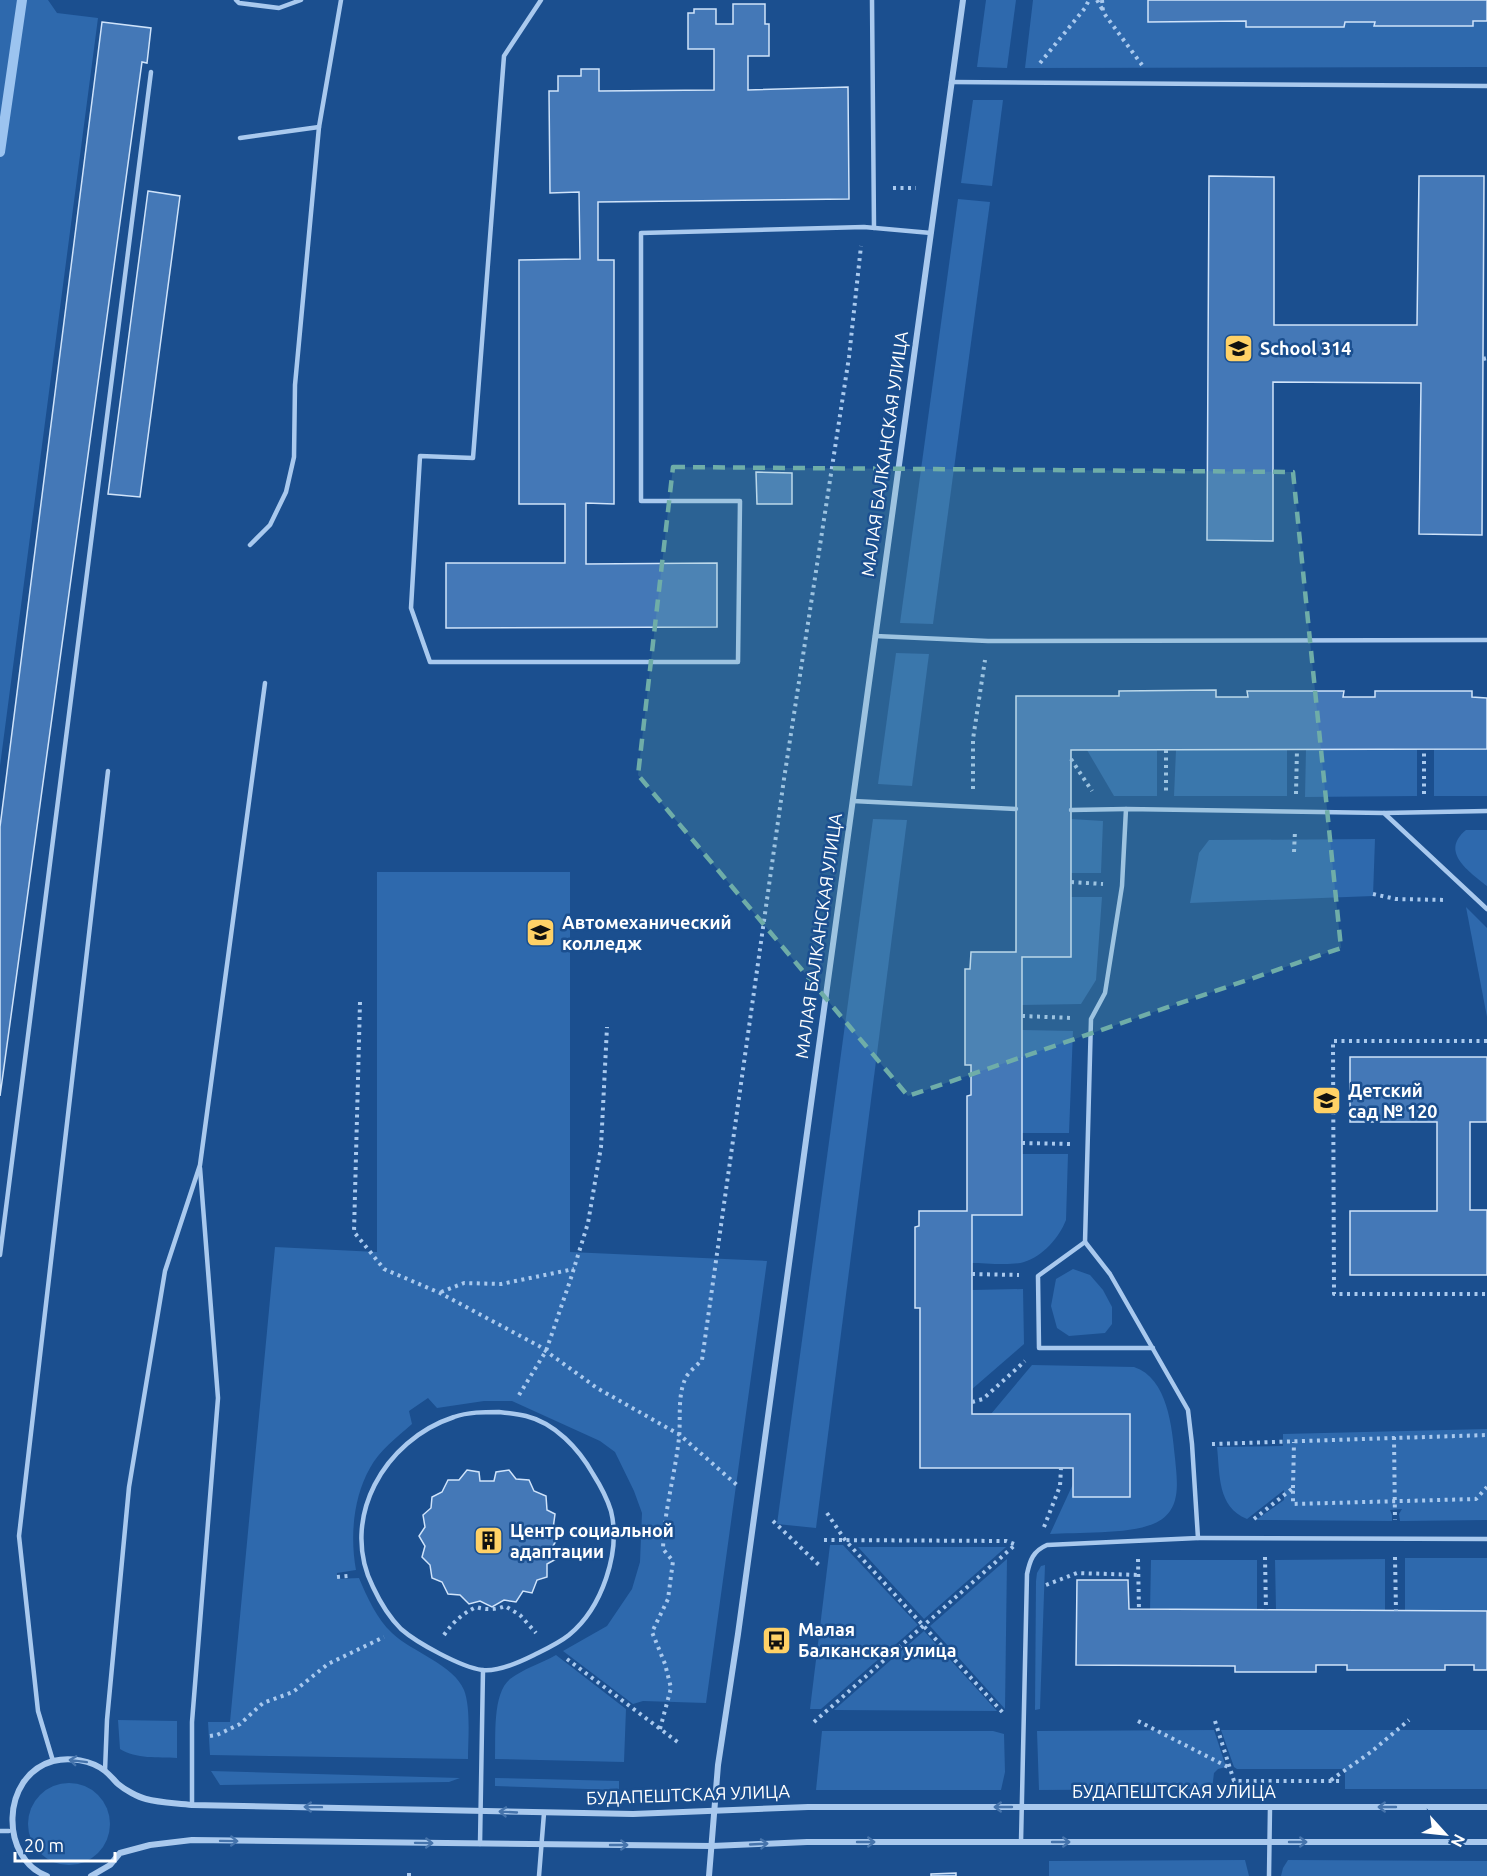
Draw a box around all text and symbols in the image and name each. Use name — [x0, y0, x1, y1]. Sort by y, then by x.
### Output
street label: МАЛАЯ БАЛКАНСКАЯ УЛИЦА — [857, 329, 911, 578]
school or university icon: School 314 — [1223, 333, 1255, 365]
place label: School 314 — [1260, 338, 1351, 358]
street label: МАЛАЯ БАЛКАНСКАЯ УЛИЦА — [791, 811, 845, 1060]
place label: Автомеханический колледж — [562, 912, 732, 953]
school or university icon: Автомеханический колледж — [525, 917, 557, 949]
place label: Детский сад № 120 — [1348, 1080, 1437, 1121]
school or university icon: Детский сад № 120 — [1311, 1085, 1343, 1117]
place label: Центр социальной адаптации — [510, 1520, 674, 1561]
building icon: Центр социальной адаптации — [473, 1525, 505, 1557]
place label: Малая Балканская улица — [798, 1619, 956, 1660]
bus stop icon: Малая Балканская улица — [761, 1624, 793, 1656]
one-way arrow — [69, 1755, 89, 1766]
street label: БУДАПЕШТСКАЯ УЛИЦА — [586, 1780, 790, 1808]
street label: БУДАПЕШТСКАЯ УЛИЦА — [1072, 1781, 1276, 1801]
one-way arrow — [993, 1801, 1013, 1813]
one-way arrow — [1377, 1801, 1397, 1813]
one-way arrow — [304, 1802, 324, 1813]
north arrow — [1415, 1804, 1475, 1864]
one-way arrow — [499, 1806, 519, 1817]
scale bar — [15, 1825, 116, 1863]
text: N — [1448, 1831, 1469, 1850]
text: 20 m — [24, 1835, 64, 1855]
one-way arrow — [218, 1835, 238, 1847]
one-way arrow — [855, 1836, 875, 1848]
one-way arrow — [1050, 1836, 1070, 1848]
one-way arrow — [1287, 1836, 1307, 1848]
one-way arrow — [413, 1837, 433, 1849]
one-way arrow — [608, 1839, 628, 1851]
one-way arrow — [749, 1839, 769, 1850]

